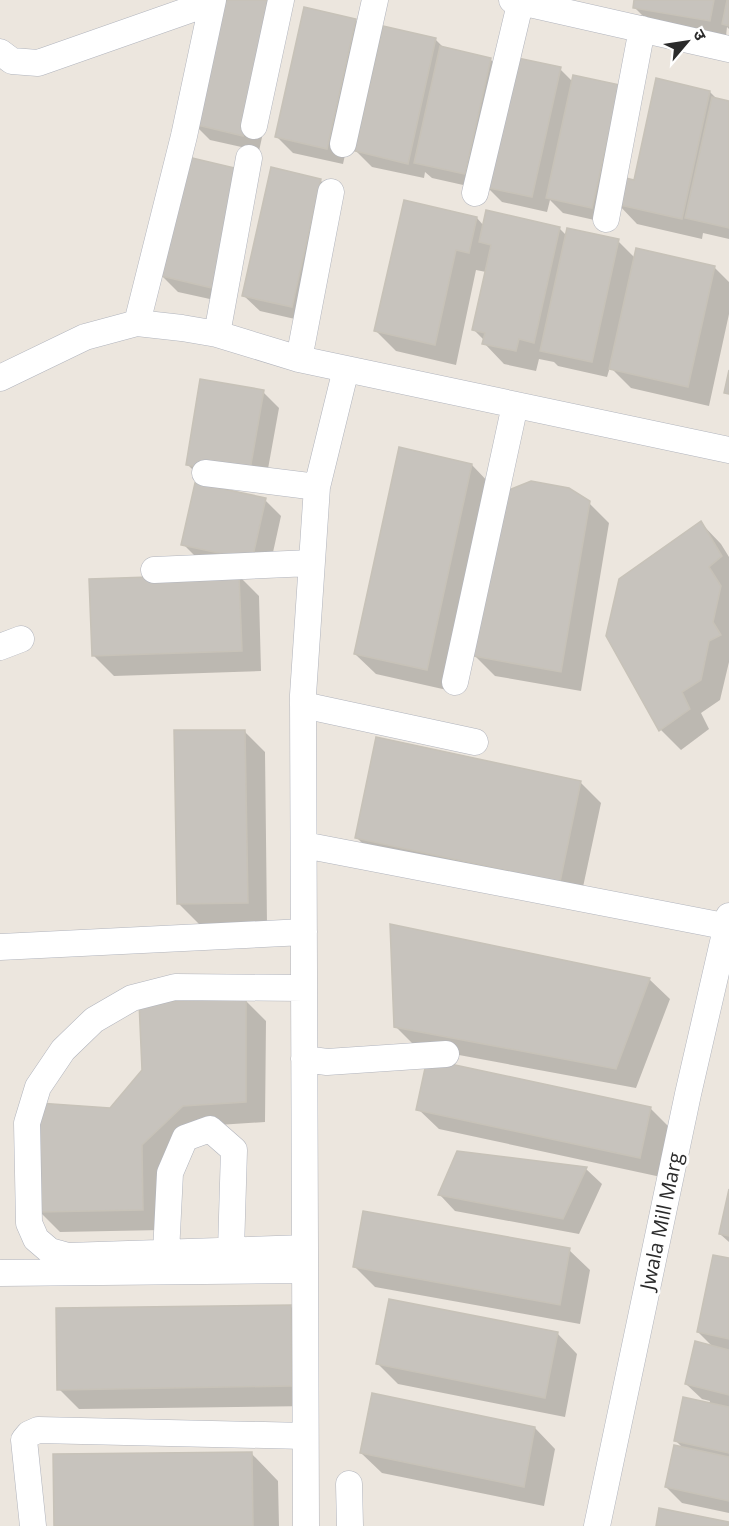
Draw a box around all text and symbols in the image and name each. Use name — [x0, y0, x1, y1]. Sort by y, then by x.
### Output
north arrow — [657, 12, 717, 72]
text: उ — [688, 25, 712, 45]
street label: Jwala Mill Marg — [633, 1150, 689, 1294]

